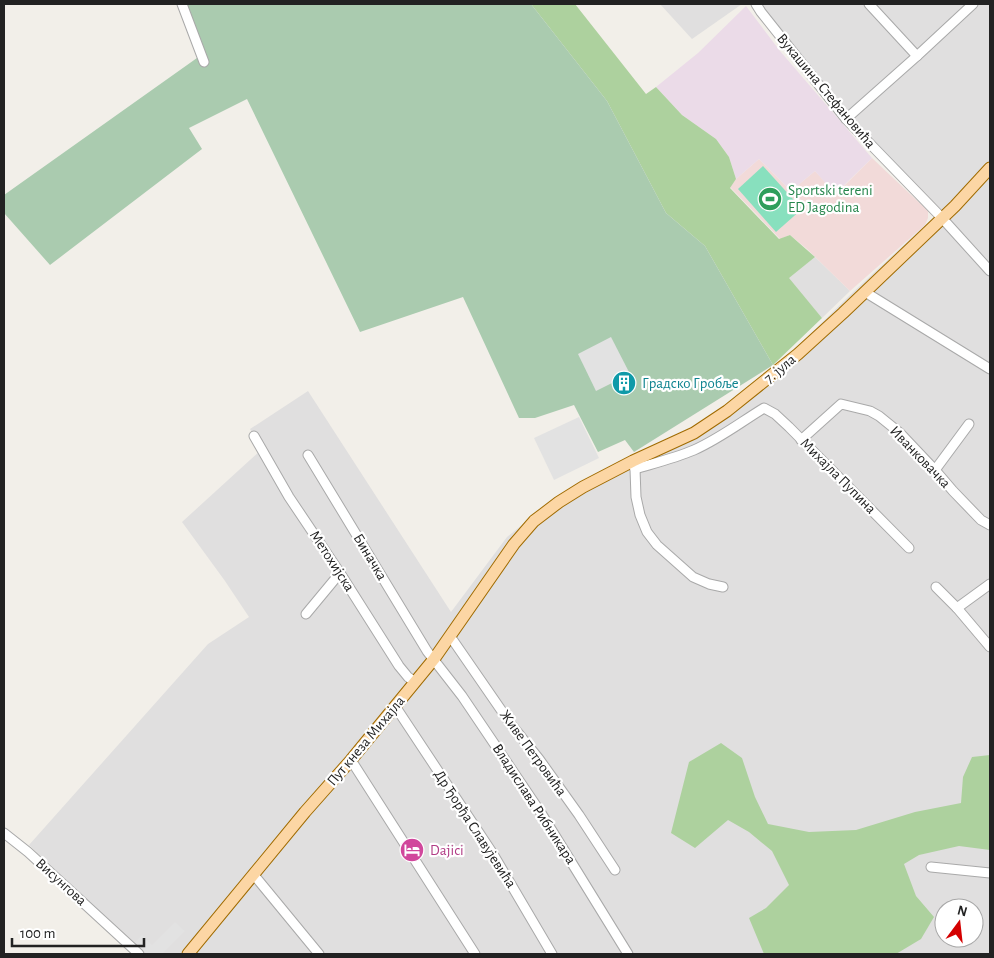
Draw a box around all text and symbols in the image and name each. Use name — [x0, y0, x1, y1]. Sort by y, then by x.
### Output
street label: Вукашина Стефановића — [774, 31, 878, 151]
place label: Sportski tereni ED Jagodina — [788, 183, 873, 215]
sports icon: Sportski tereni ED Jagodina — [757, 186, 783, 212]
street label: 7. јула — [761, 352, 799, 386]
building icon: Градско Гробље — [611, 370, 637, 396]
place label: Градско Гробље — [642, 376, 739, 391]
street label: Иванковачка — [887, 423, 953, 491]
street label: Михајла Пупина — [797, 435, 879, 517]
street label: Метохијска — [307, 528, 357, 594]
street label: Биначка — [350, 531, 390, 583]
street label: Пут кнеза Михајла — [324, 693, 408, 789]
street label: Живе Петровића — [497, 707, 569, 799]
street label: Владислава Рибникара — [490, 741, 579, 867]
street label: Др Ђорђа Славујевића — [431, 767, 519, 891]
hotel icon: Dajici — [399, 837, 425, 863]
place label: Dajici — [430, 843, 464, 858]
street label: Висунгова — [33, 856, 89, 909]
north arrow — [934, 898, 984, 948]
text: N — [956, 903, 969, 919]
scale bar — [12, 916, 145, 948]
text: 100 m — [20, 926, 55, 941]

